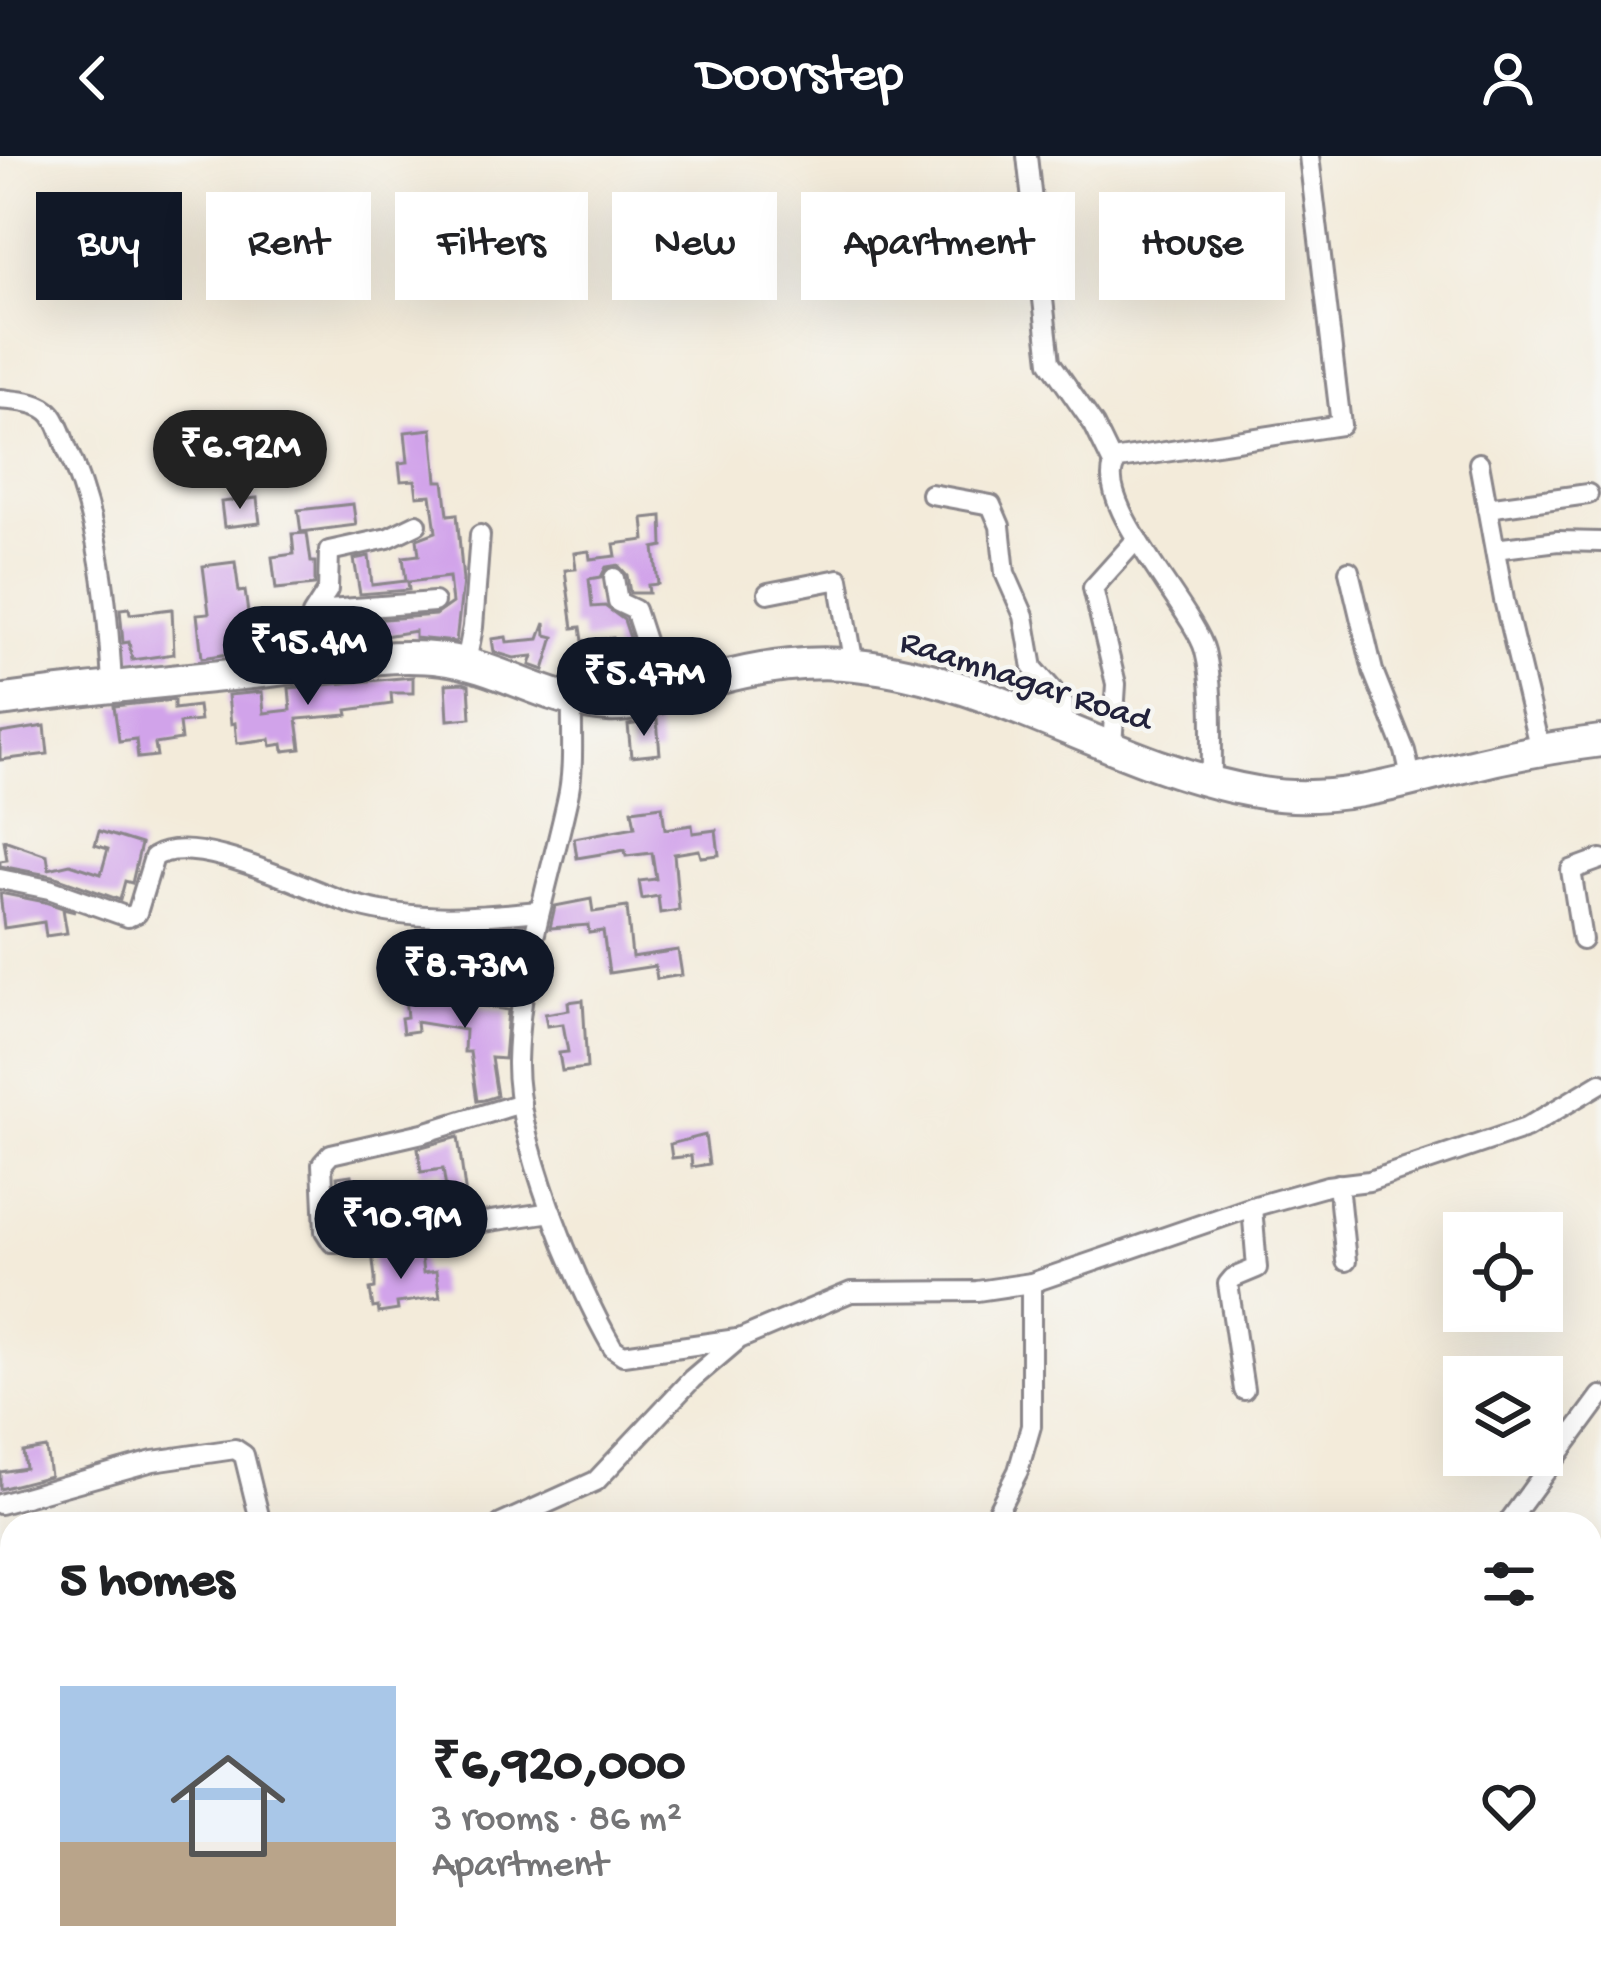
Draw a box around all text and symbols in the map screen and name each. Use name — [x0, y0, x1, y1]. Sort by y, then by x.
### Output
icon: back — [60, 45, 126, 111]
icon: person — [1475, 45, 1541, 111]
text: Doorstep — [697, 46, 904, 110]
chip: Buy — [36, 192, 182, 300]
chip: Rent — [206, 192, 371, 300]
chip: Filters — [395, 192, 588, 300]
chip: New — [612, 192, 777, 300]
chip: Apartment — [801, 192, 1075, 300]
chip: House — [1099, 192, 1285, 300]
pin: ₹6.92M — [142, 410, 338, 512]
text: ₹6.92M — [180, 426, 300, 472]
pin: ₹15.4M — [210, 606, 406, 708]
text: ₹15.4M — [250, 622, 366, 668]
street label: Raamnagar Road — [894, 622, 1159, 745]
pin: ₹5.47M — [546, 637, 742, 739]
text: ₹5.47M — [584, 653, 704, 699]
pin: ₹8.73M — [367, 929, 563, 1031]
text: ₹8.73M — [403, 945, 527, 991]
pin: ₹10.9M — [303, 1180, 499, 1282]
text: ₹10.9M — [341, 1196, 461, 1242]
map controls — [1443, 1212, 1563, 1476]
button: locate — [1443, 1212, 1563, 1332]
button: layers — [1443, 1356, 1563, 1476]
icon: filters — [1476, 1551, 1542, 1617]
text: 5 homes — [60, 1554, 234, 1614]
icon: home — [156, 1734, 300, 1878]
text: ₹6,920,000 — [432, 1738, 685, 1798]
icon: heart — [1476, 1773, 1542, 1839]
text: 3 rooms · 86 m² — [432, 1798, 682, 1844]
text: Apartment — [432, 1844, 608, 1890]

